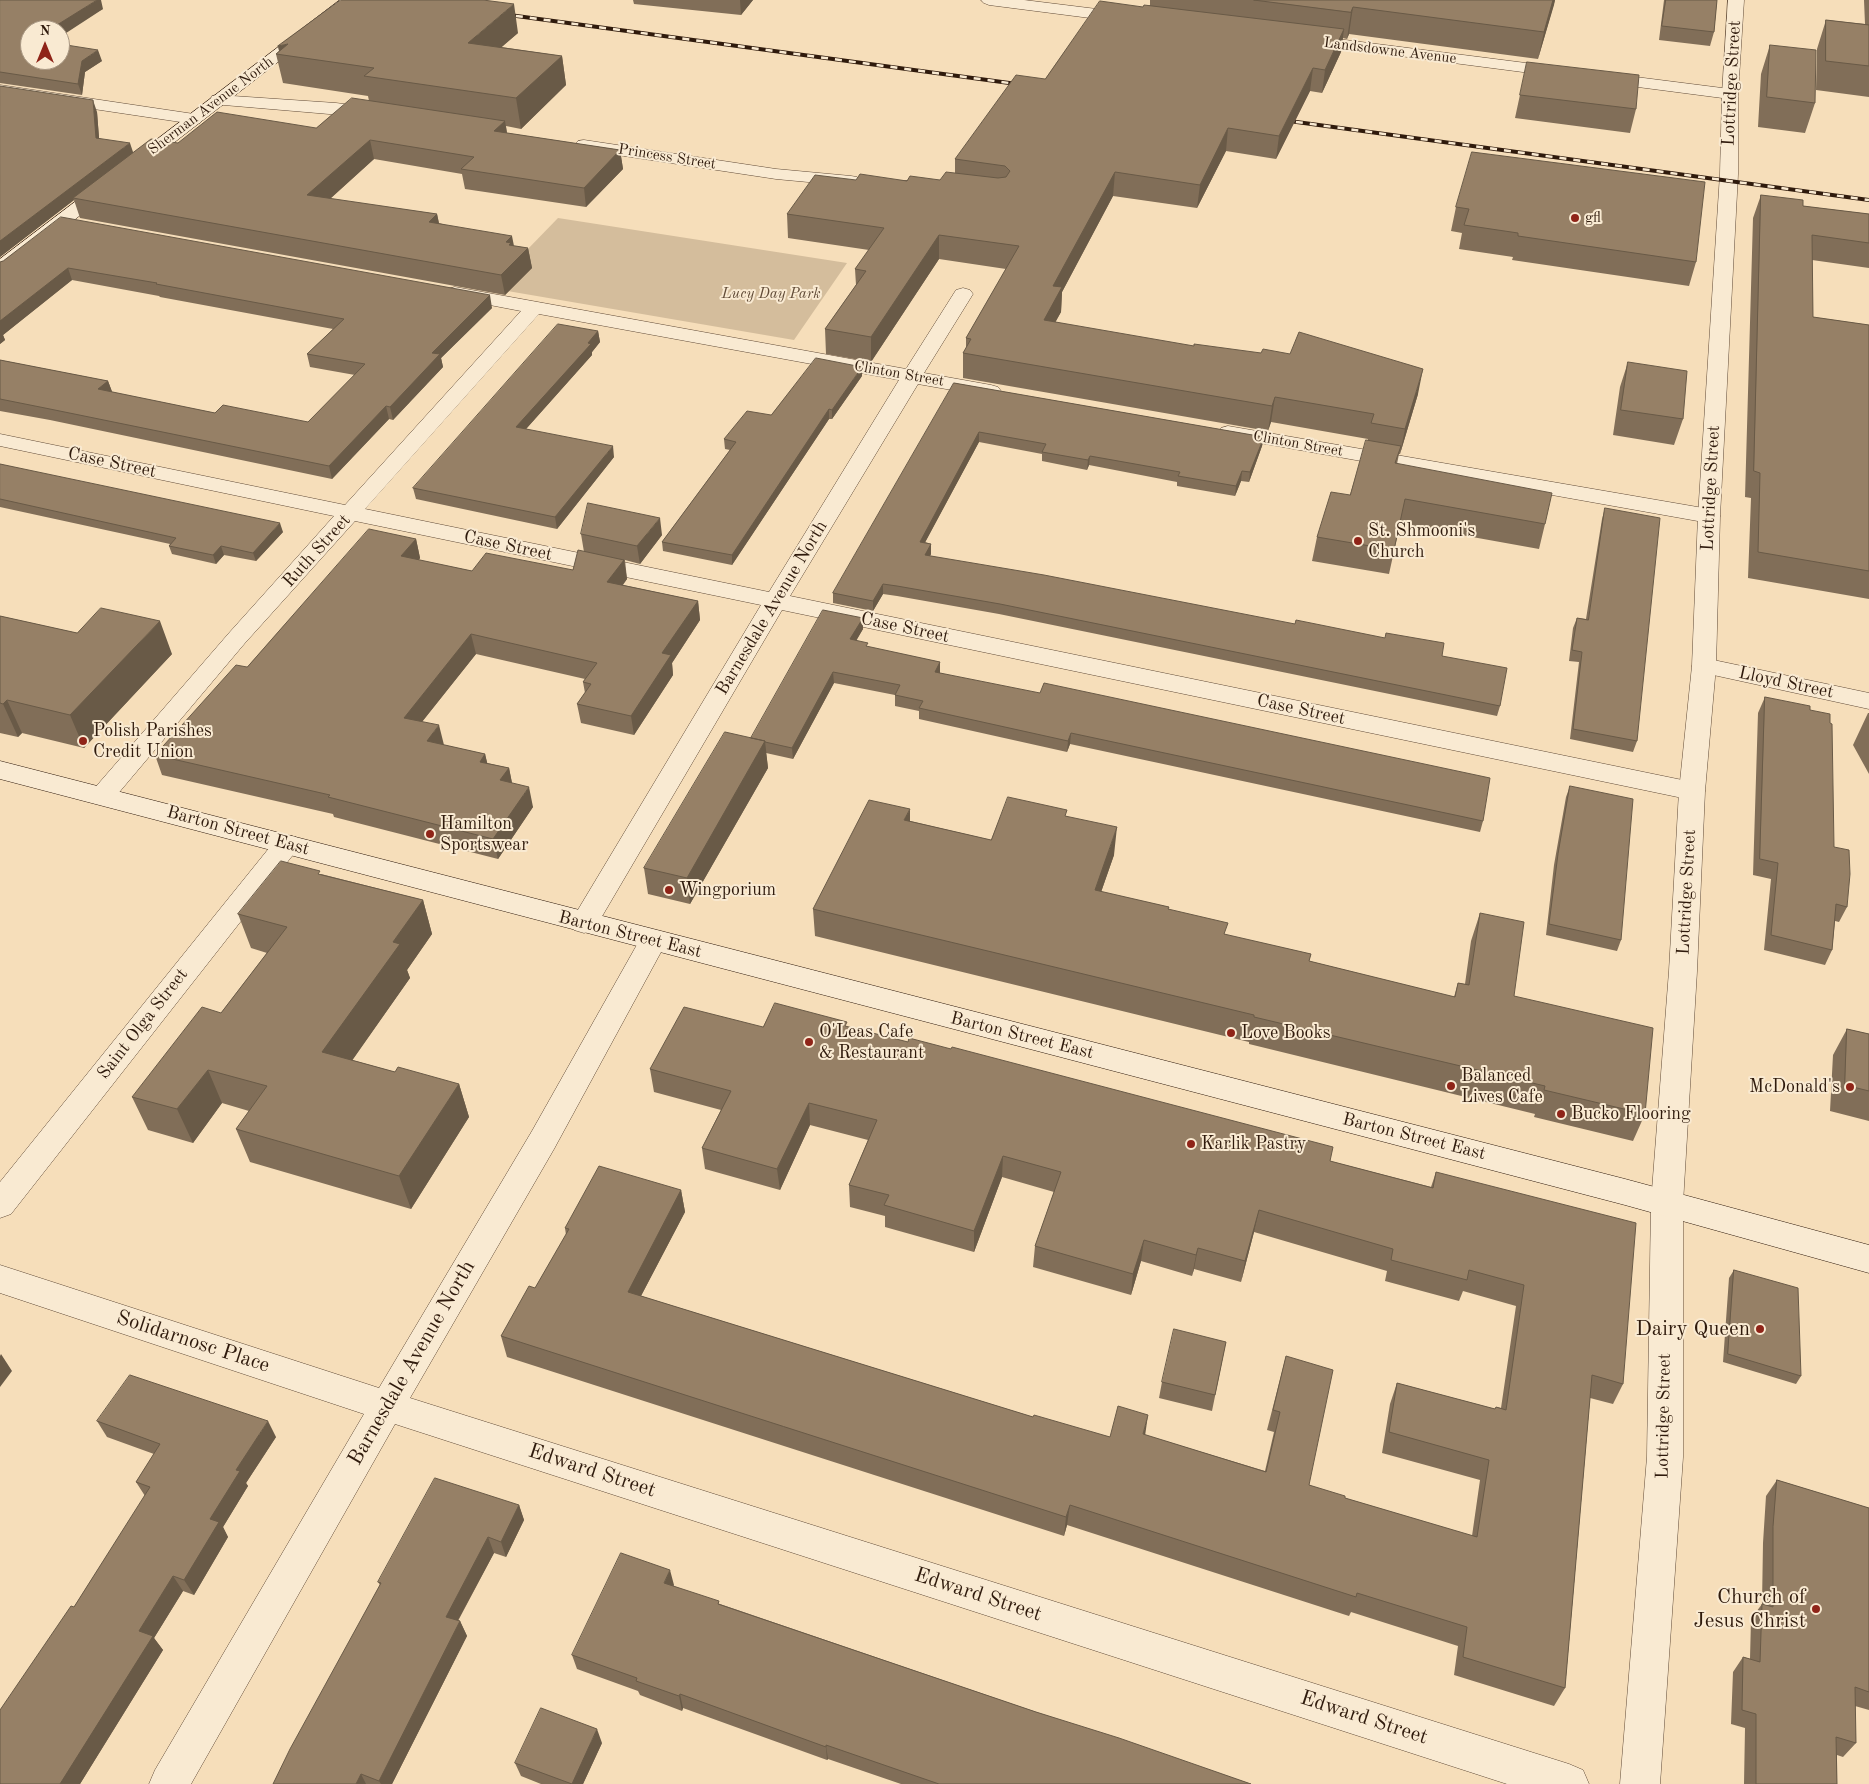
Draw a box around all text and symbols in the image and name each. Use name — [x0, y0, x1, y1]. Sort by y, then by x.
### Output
north arrow — [20, 20, 70, 70]
street label: Lottridge Street — [1718, 20, 1746, 146]
text: N — [40, 24, 50, 38]
street label: Landsdowne Avenue — [1323, 34, 1457, 68]
street label: Sherman Avenue North — [145, 53, 277, 159]
street label: Princess Street — [617, 140, 717, 174]
place label: gfl — [1585, 209, 1601, 227]
marker: gfl — [1569, 212, 1581, 224]
park label: Lucy Day Park — [721, 285, 821, 303]
street label: Clinton Street — [853, 357, 945, 391]
street label: Lottridge Street — [1697, 425, 1725, 551]
street label: Clinton Street — [1252, 427, 1344, 461]
street label: Case Street — [66, 443, 158, 483]
street label: Ruth Street — [278, 510, 356, 592]
street label: Barnesdale Avenue North — [711, 517, 833, 699]
place label: St. Shmooni's Church — [1368, 520, 1475, 562]
street label: Case Street — [462, 526, 554, 566]
marker: St. Shmooni's Church — [1352, 535, 1364, 547]
street label: Case Street — [859, 608, 951, 648]
street label: Lloyd Street — [1736, 662, 1836, 704]
street label: Case Street — [1255, 690, 1347, 730]
place label: Polish Parishes Credit Union — [93, 720, 212, 762]
marker: Polish Parishes Credit Union — [77, 735, 89, 747]
street label: Barton Street East — [164, 802, 312, 860]
place label: Hamilton Sportswear — [440, 813, 529, 856]
marker: Hamilton Sportswear — [424, 828, 436, 840]
street label: Lottridge Street — [1673, 829, 1701, 955]
place label: Wingporium — [679, 879, 776, 901]
marker: Wingporium — [663, 884, 675, 896]
street label: Barton Street East — [556, 907, 704, 963]
street label: Saint Olga Street — [93, 964, 193, 1084]
street label: Barton Street East — [948, 1008, 1096, 1064]
place label: O'Leas Cafe & Restaurant — [819, 1021, 924, 1064]
place label: Love Books — [1241, 1022, 1331, 1044]
marker: Love Books — [1225, 1027, 1237, 1039]
marker: O'Leas Cafe & Restaurant — [803, 1036, 815, 1048]
place label: Balanced Lives Cafe — [1461, 1065, 1543, 1108]
place label: McDonald's — [1749, 1076, 1840, 1098]
marker: Balanced Lives Cafe — [1445, 1080, 1457, 1092]
marker: McDonald's — [1844, 1081, 1856, 1093]
place label: Bucko Flooring — [1571, 1103, 1691, 1125]
marker: Bucko Flooring — [1555, 1108, 1567, 1120]
street label: Barton Street East — [1340, 1109, 1488, 1165]
place label: Karlik Pastry — [1201, 1133, 1306, 1155]
marker: Karlik Pastry — [1185, 1138, 1197, 1150]
street label: Barnesdale Avenue North — [343, 1256, 481, 1470]
street label: Solidarnosc Place — [113, 1305, 273, 1379]
place label: Dairy Queen — [1635, 1316, 1750, 1342]
marker: Dairy Queen — [1754, 1323, 1766, 1335]
street label: Lottridge Street — [1652, 1353, 1676, 1479]
street label: Edward Street — [525, 1439, 659, 1503]
street label: Edward Street — [911, 1563, 1045, 1627]
place label: Church of Jesus Christ — [1693, 1584, 1806, 1634]
marker: Church of Jesus Christ — [1810, 1603, 1822, 1615]
street label: Edward Street — [1297, 1686, 1431, 1750]

